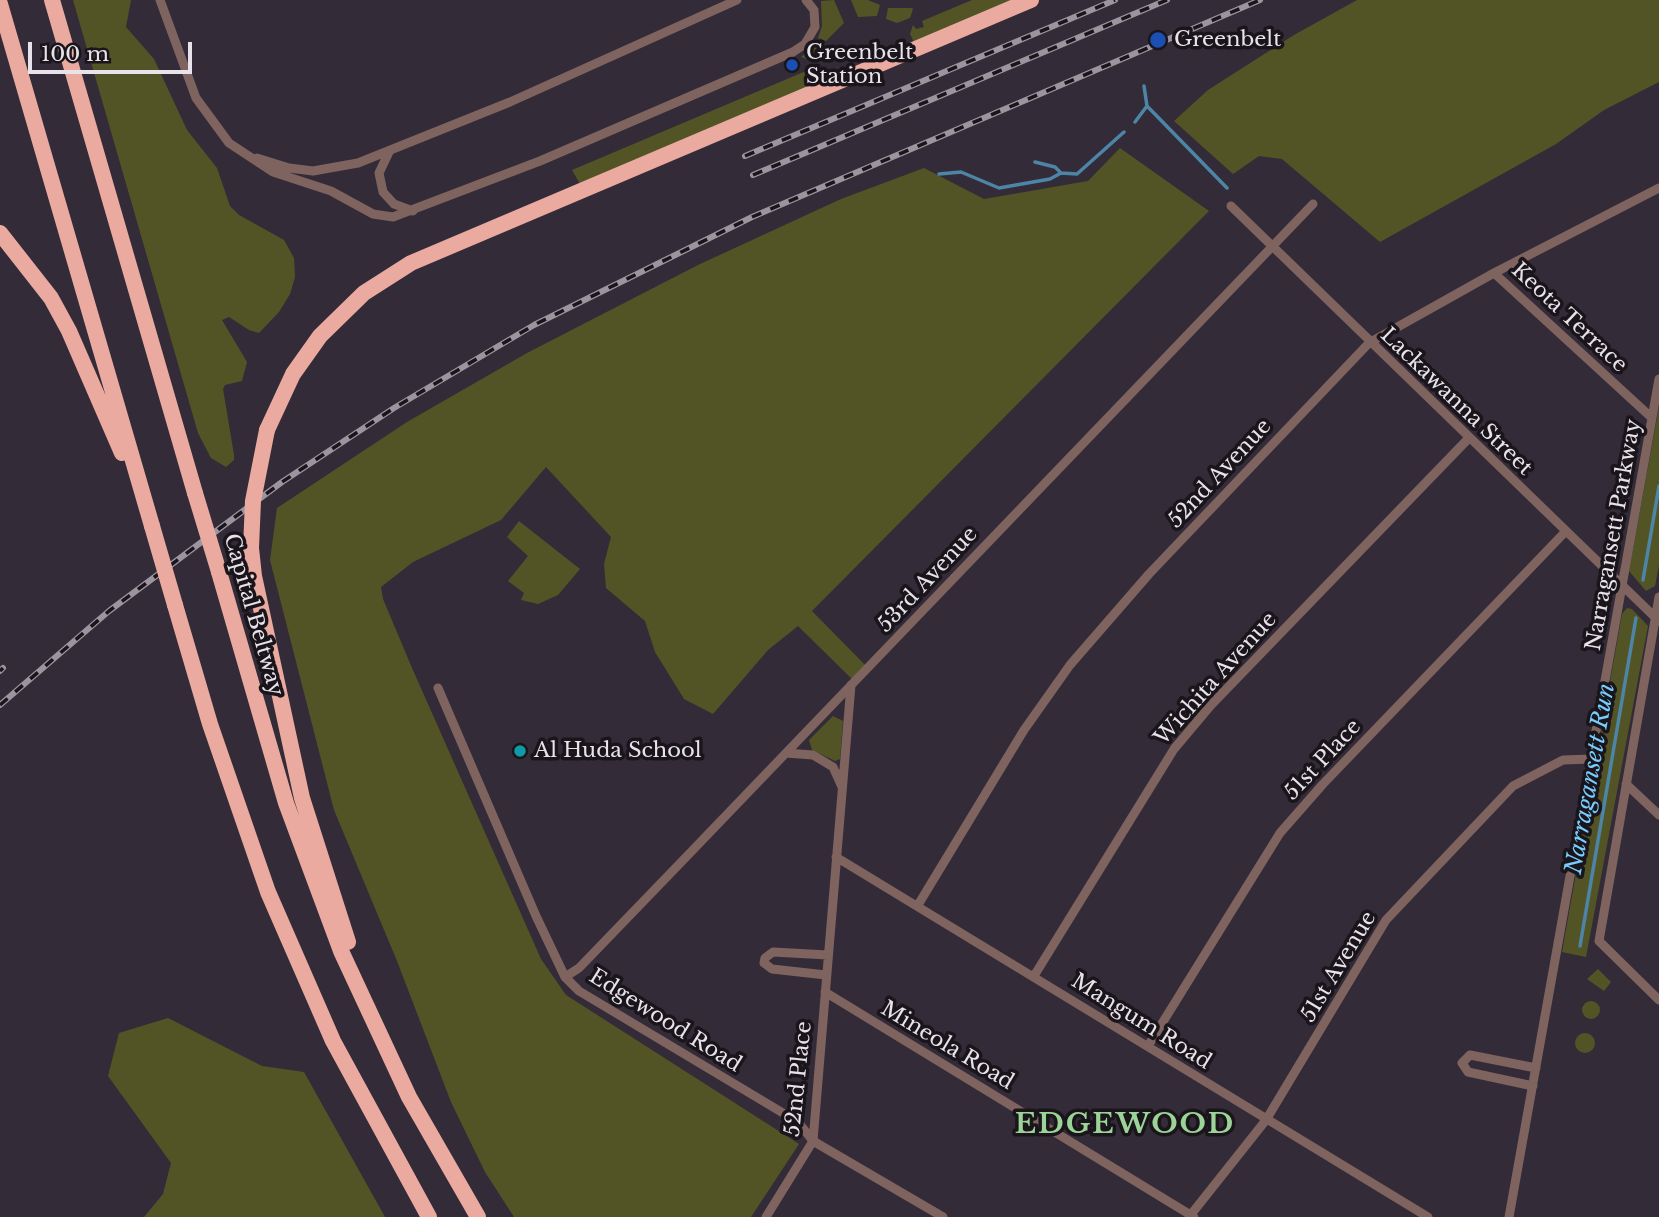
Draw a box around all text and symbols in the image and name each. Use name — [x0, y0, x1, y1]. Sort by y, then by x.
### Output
place label: Greenbelt — [1174, 27, 1281, 53]
scale bar — [32, 28, 196, 72]
marker: Greenbelt — [1148, 30, 1168, 50]
place label: Greenbelt Station — [806, 40, 913, 90]
text: 100 m — [41, 41, 109, 67]
marker: Greenbelt Station — [784, 57, 800, 73]
street label: Keota Terrace — [1506, 258, 1632, 378]
street label: Lackawanna Street — [1375, 323, 1537, 481]
street label: 52nd Avenue — [1163, 414, 1277, 534]
street label: Narragansett Parkway — [1581, 417, 1647, 653]
street label: 53rd Avenue — [873, 522, 983, 638]
street label: Capital Beltway — [218, 531, 288, 699]
street label: Wichita Avenue — [1150, 607, 1282, 751]
water label: Narragansett Run — [1561, 681, 1621, 877]
street label: 51st Place — [1279, 714, 1367, 806]
place label: Al Huda School — [534, 738, 702, 764]
marker: Al Huda School — [512, 743, 528, 759]
street label: 51st Avenue — [1296, 907, 1382, 1027]
street label: Edgewood Road — [584, 964, 746, 1078]
street label: Mangum Road — [1066, 969, 1216, 1075]
street label: Mineola Road — [876, 996, 1018, 1096]
street label: 52nd Place — [780, 1020, 818, 1138]
district label: EDGEWOOD — [1016, 1108, 1234, 1142]

